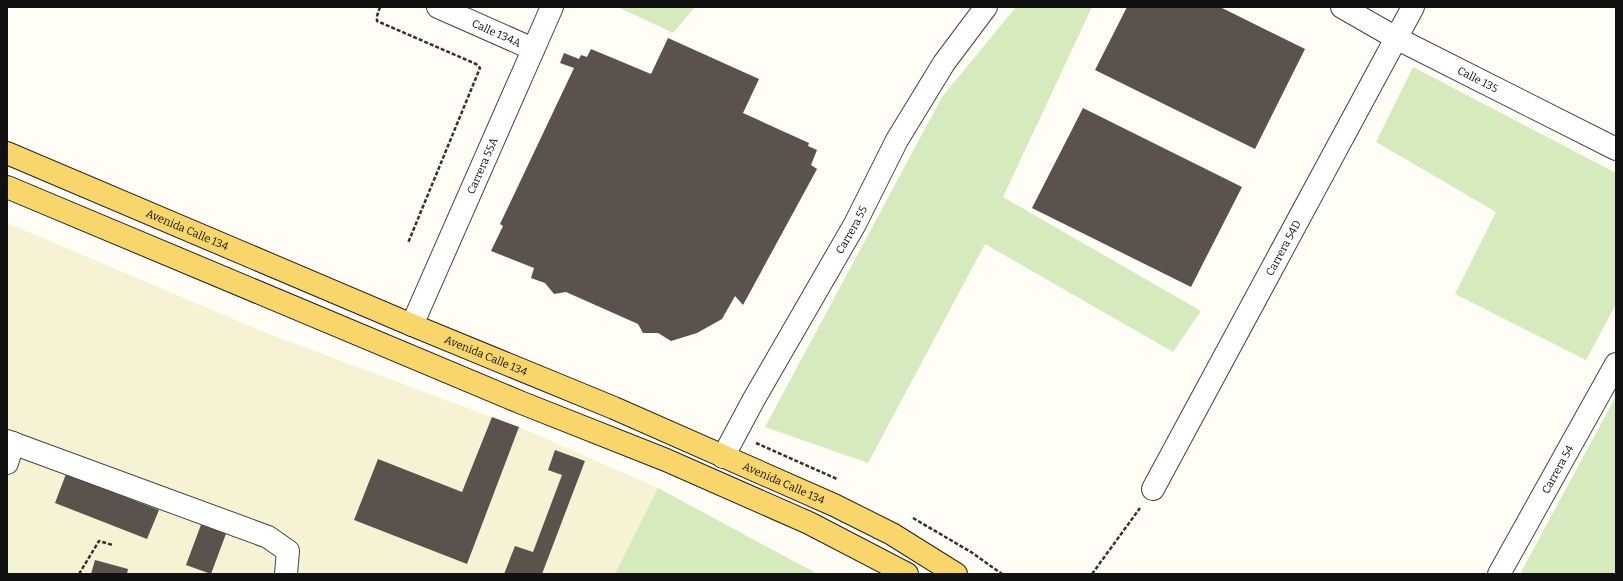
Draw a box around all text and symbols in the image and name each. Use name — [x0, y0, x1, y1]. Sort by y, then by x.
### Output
street label: Calle 134A — [470, 17, 523, 50]
street label: Calle 135 — [1455, 64, 1500, 96]
street label: Carrera 55A — [464, 135, 501, 196]
street label: Carrera 55 — [833, 204, 870, 256]
street label: Avenida Calle 134 — [144, 207, 231, 254]
street label: Carrera 54D — [1263, 218, 1304, 278]
street label: Avenida Calle 134 — [442, 333, 530, 379]
street label: Carrera 54 — [1539, 442, 1577, 496]
street label: Avenida Calle 134 — [741, 460, 827, 507]

